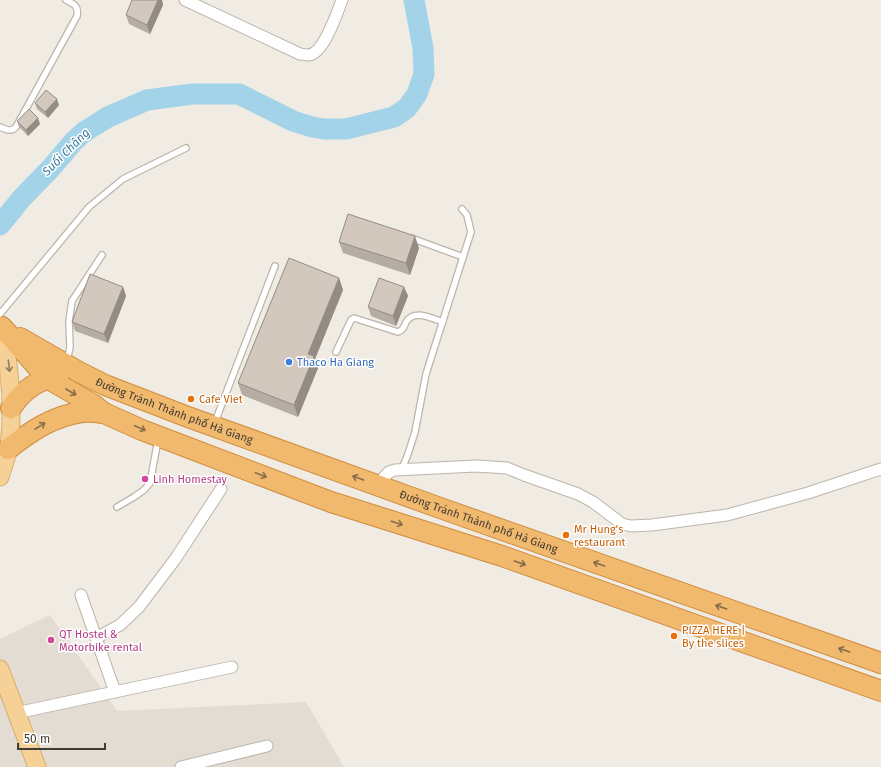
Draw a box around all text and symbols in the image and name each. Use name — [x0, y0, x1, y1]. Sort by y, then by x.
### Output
water label: Suối Châng — [38, 125, 93, 179]
place label: Thaco Ha Giang — [297, 356, 374, 369]
marker: Thaco Ha Giang — [284, 357, 294, 367]
one-way arrow — [5, 359, 13, 372]
street label: Đường Tránh Thành phố Hà Giang — [93, 375, 255, 446]
one-way arrow — [65, 388, 76, 396]
place label: Cafe Viet — [199, 393, 243, 406]
marker: Cafe Viet — [186, 394, 196, 404]
one-way arrow — [34, 422, 46, 430]
one-way arrow — [133, 425, 145, 433]
one-way arrow — [255, 471, 267, 479]
place label: Linh Homestay — [153, 473, 228, 486]
marker: Linh Homestay — [140, 474, 150, 484]
one-way arrow — [351, 474, 364, 481]
street label: Đường Tránh Thành phố Hà Giang — [398, 487, 560, 555]
one-way arrow — [390, 520, 403, 527]
place label: Mr Hung’s restaurant — [574, 523, 626, 549]
marker: Mr Hung’s restaurant — [561, 530, 571, 540]
one-way arrow — [593, 559, 605, 567]
one-way arrow — [514, 560, 527, 567]
one-way arrow — [715, 603, 728, 610]
place label: PIZZA HERE | By the slices — [682, 624, 746, 650]
place label: QT Hostel & Motorbike rental — [59, 628, 142, 654]
marker: PIZZA HERE | By the slices — [669, 631, 679, 641]
marker: QT Hostel & Motorbike rental — [46, 635, 56, 645]
one-way arrow — [838, 646, 851, 653]
scale bar — [18, 725, 105, 751]
text: 50 m — [24, 732, 50, 746]

